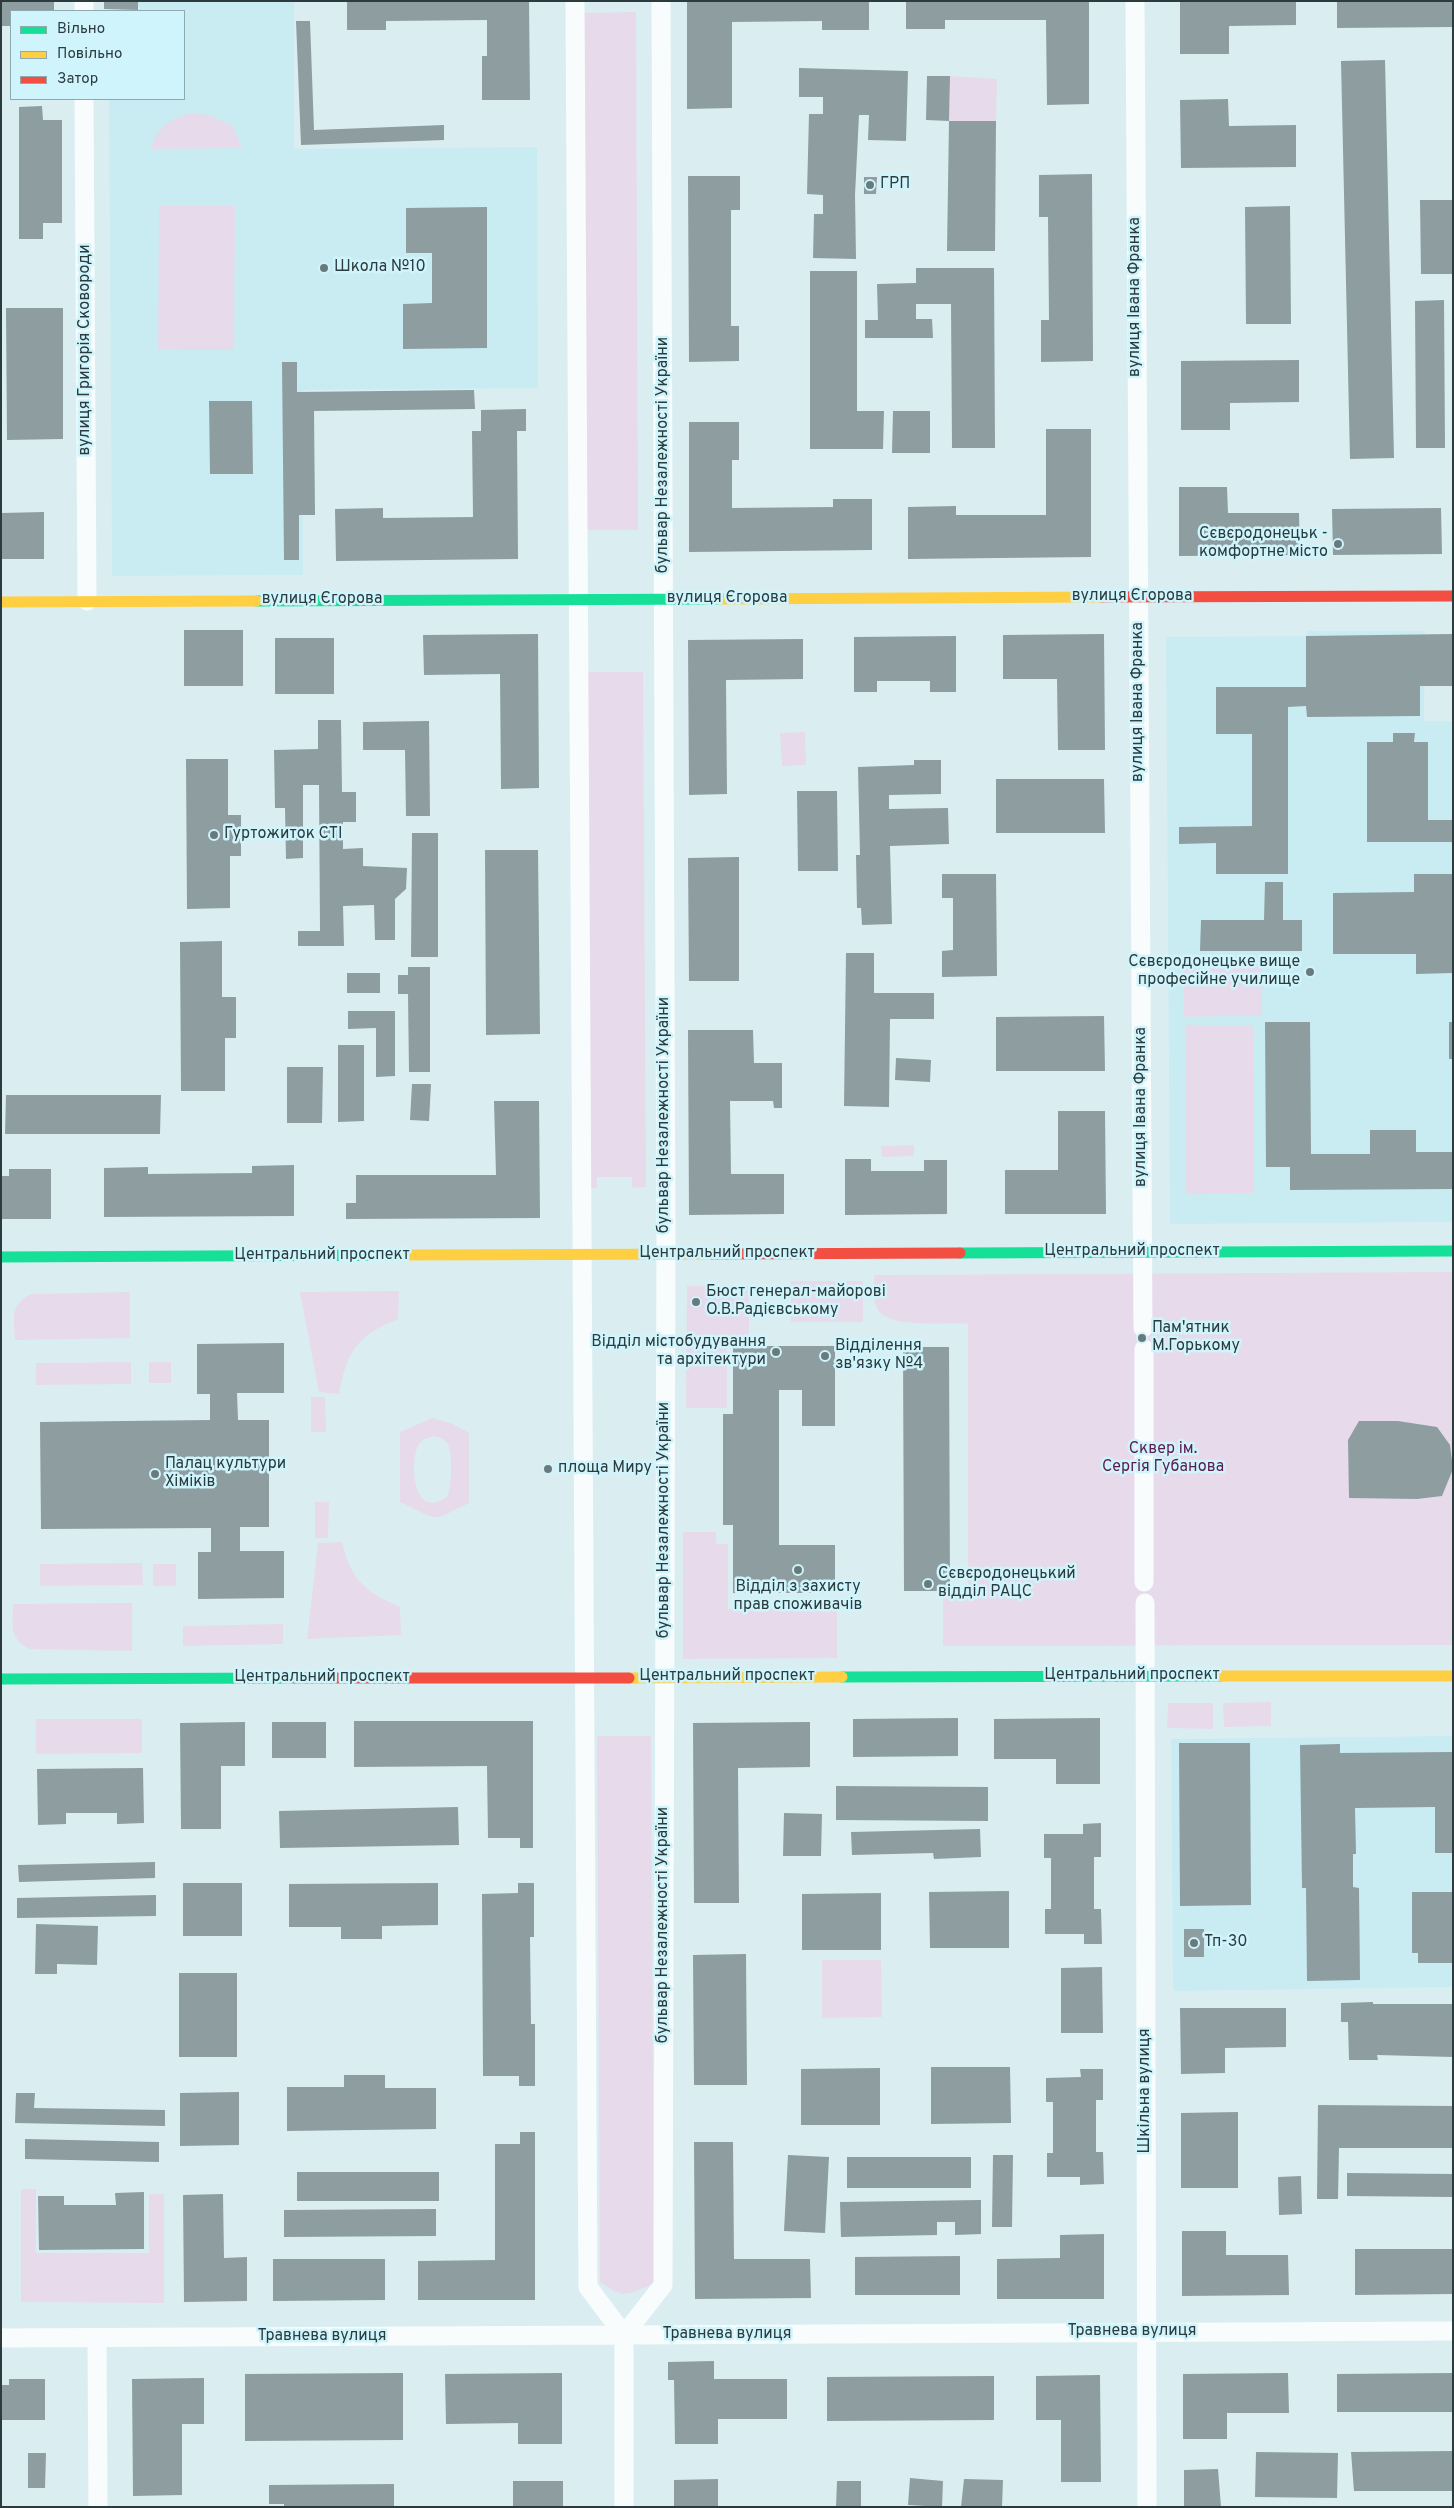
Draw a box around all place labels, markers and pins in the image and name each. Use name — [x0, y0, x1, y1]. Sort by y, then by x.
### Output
place label: ГРП — [880, 175, 910, 195]
marker: ГРП — [864, 179, 876, 191]
place label: Школа №10 — [334, 258, 426, 278]
marker: Школа №10 — [318, 262, 330, 274]
place label: Сєвєродонецьк - комфортне місто — [1199, 525, 1328, 563]
marker: Сєвєродонецьк - комфортне місто — [1332, 538, 1344, 550]
place label: Гуртожиток СТІ — [224, 825, 343, 845]
marker: Гуртожиток СТІ — [208, 829, 220, 841]
place label: Сєвєродонецьке вище професійне училище — [1128, 953, 1300, 991]
marker: Сєвєродонецьке вище професійне училище — [1304, 966, 1316, 978]
place label: Бюст генерал-майорові О.В.Радієвському — [706, 1283, 886, 1321]
marker: Бюст генерал-майорові О.В.Радієвському — [690, 1296, 702, 1308]
place label: Пам'ятник М.Горькому — [1152, 1319, 1240, 1357]
marker: Пам'ятник М.Горькому — [1136, 1332, 1148, 1344]
place label: Відділ містобудування та архітектури — [591, 1333, 766, 1371]
place label: Відділення зв'язку №4 — [835, 1337, 923, 1375]
marker: Відділ містобудування та архітектури — [770, 1346, 782, 1358]
marker: Відділення зв'язку №4 — [819, 1350, 831, 1362]
place label: Палац культури Хіміків — [165, 1455, 286, 1493]
place label: площа Миру — [558, 1459, 652, 1479]
marker: площа Миру — [542, 1463, 554, 1475]
marker: Палац культури Хіміків — [149, 1468, 161, 1480]
marker: Відділ з захисту прав споживачів — [792, 1564, 804, 1576]
place label: Сєвєродонецький відділ РАЦС — [938, 1565, 1076, 1603]
place label: Відділ з захисту прав споживачів — [734, 1578, 862, 1616]
marker: Сєвєродонецький відділ РАЦС — [922, 1578, 934, 1590]
place label: Тп-30 — [1204, 1933, 1247, 1953]
marker: Тп-30 — [1188, 1937, 1200, 1949]

